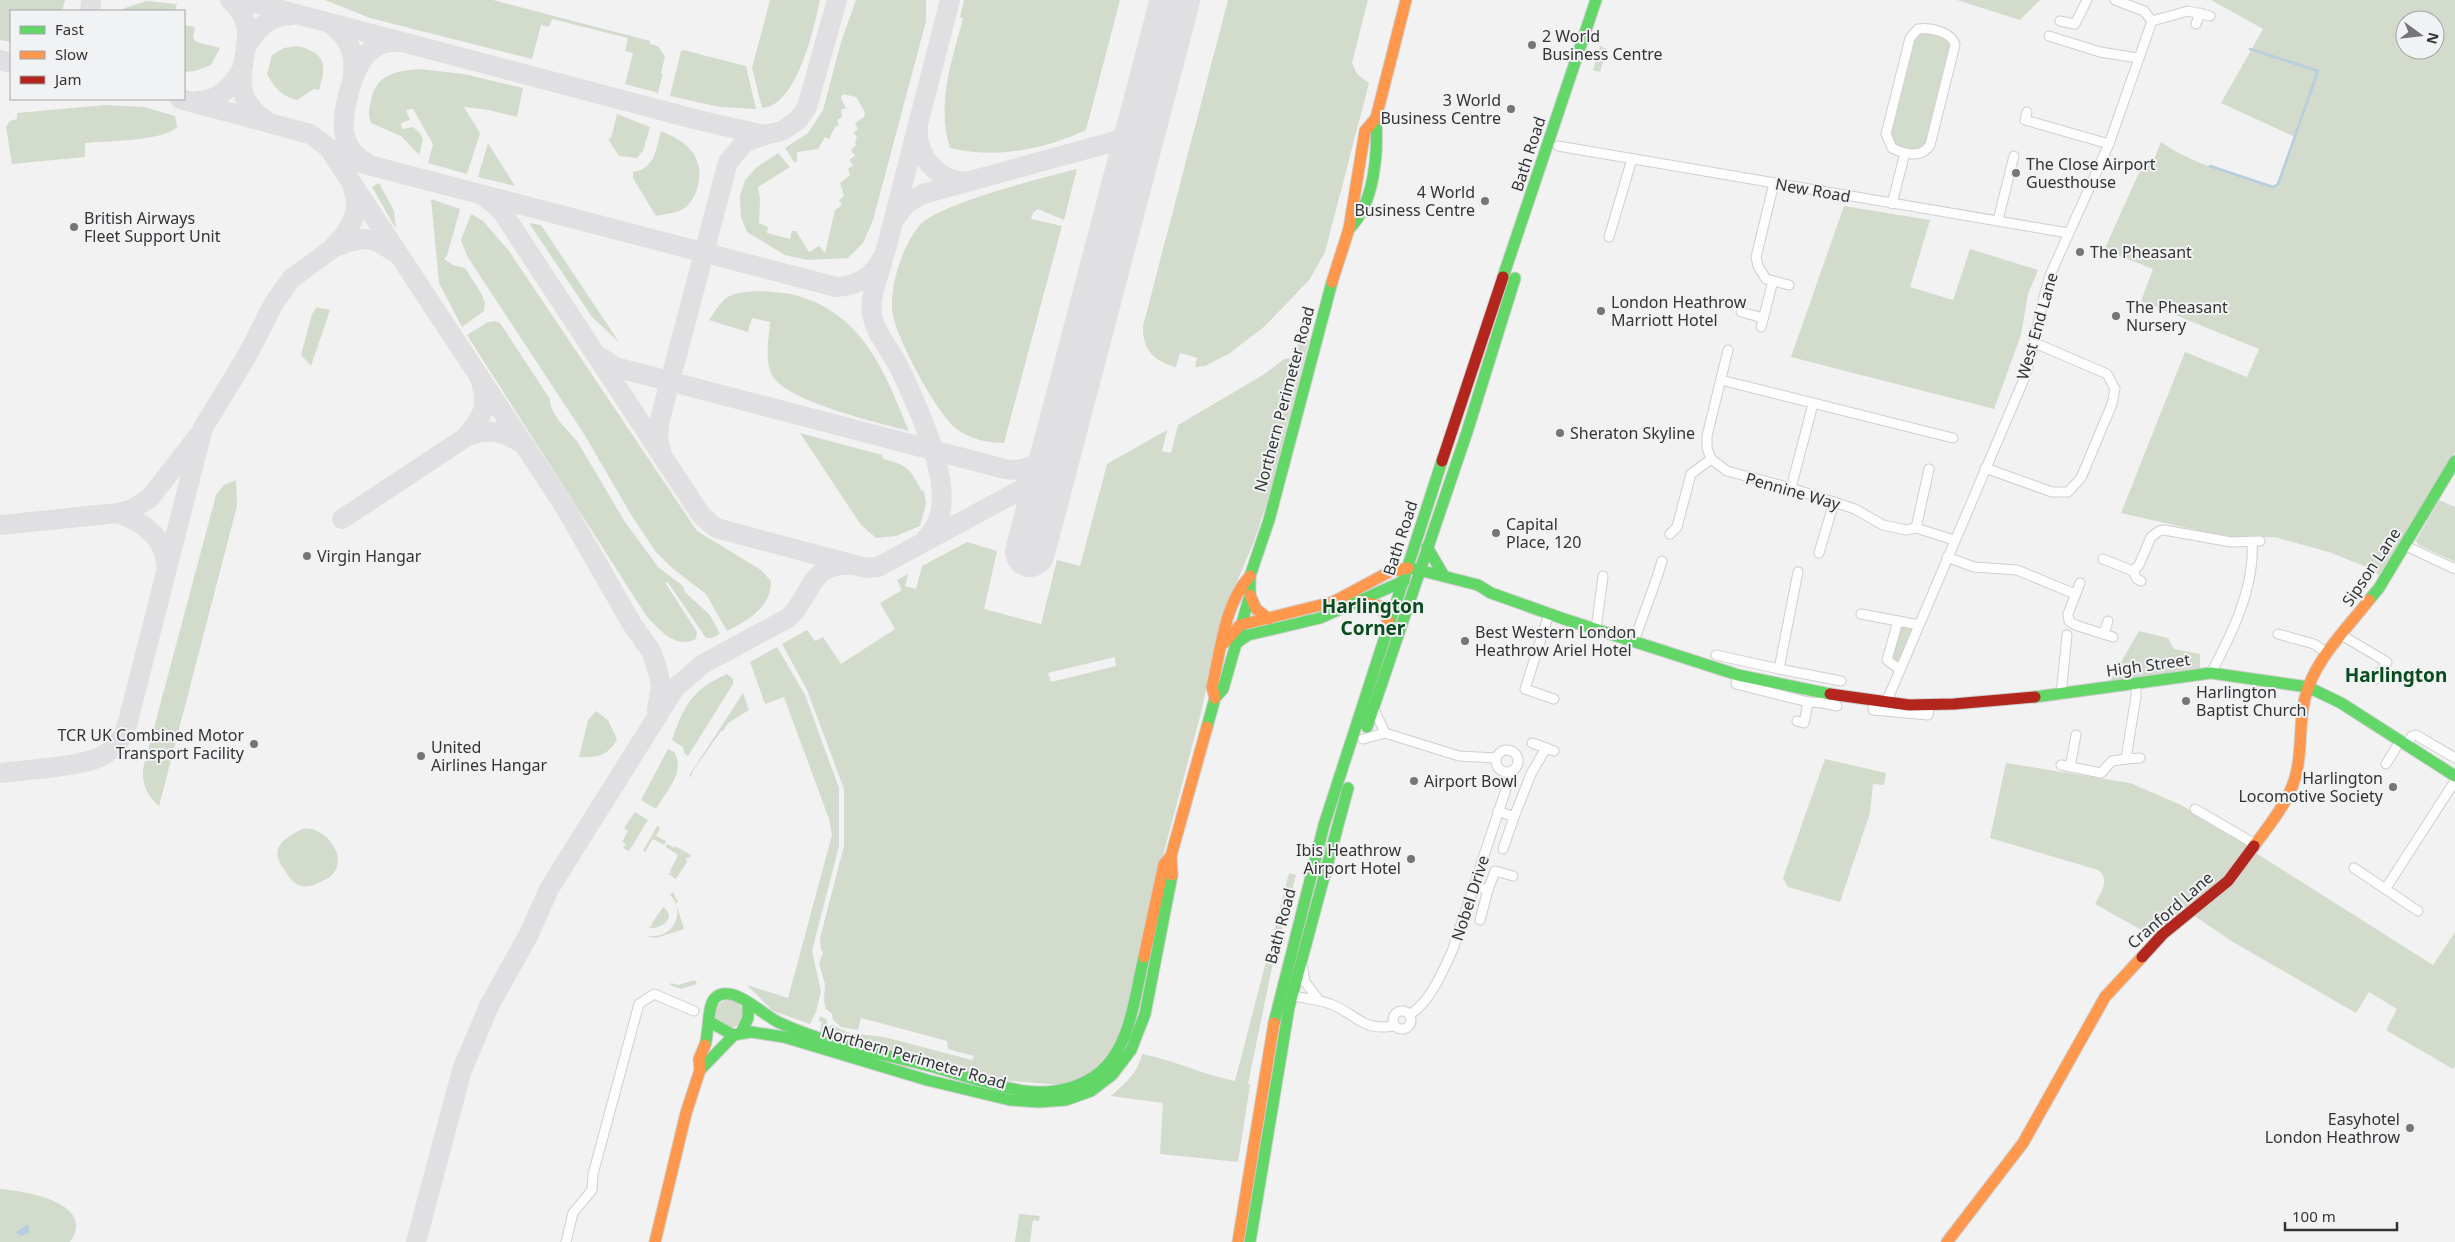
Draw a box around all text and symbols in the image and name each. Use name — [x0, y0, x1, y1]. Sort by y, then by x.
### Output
legend — [10, 10, 185, 100]
north arrow — [2395, 10, 2445, 60]
text: Fast — [55, 19, 84, 39]
place label: 2 World Business Centre — [1542, 25, 1663, 65]
text: N — [2422, 31, 2444, 46]
marker: 2 World Business Centre — [1526, 39, 1538, 51]
text: Slow — [55, 44, 88, 64]
text: Jam — [53, 69, 82, 89]
place label: 3 World Business Centre — [1380, 89, 1501, 129]
marker: 3 World Business Centre — [1505, 103, 1517, 115]
street label: Bath Road — [1506, 114, 1550, 194]
place label: The Close Airport Guesthouse — [2026, 153, 2156, 193]
marker: The Close Airport Guesthouse — [2010, 167, 2022, 179]
street label: New Road — [1774, 173, 1852, 207]
place label: 4 World Business Centre — [1354, 181, 1475, 221]
marker: 4 World Business Centre — [1479, 195, 1491, 207]
place label: British Airways Fleet Support Unit — [84, 207, 221, 247]
marker: British Airways Fleet Support Unit — [68, 221, 80, 233]
place label: The Pheasant — [2090, 241, 2192, 263]
marker: The Pheasant — [2074, 246, 2086, 258]
street label: West End Lane — [2011, 270, 2063, 382]
place label: London Heathrow Marriott Hotel — [1611, 291, 1747, 331]
place label: The Pheasant Nursery — [2126, 296, 2228, 336]
street label: Northern Perimeter Road — [1249, 304, 1319, 494]
marker: London Heathrow Marriott Hotel — [1595, 305, 1607, 317]
marker: The Pheasant Nursery — [2110, 310, 2122, 322]
place label: Sheraton Skyline — [1570, 422, 1695, 444]
marker: Sheraton Skyline — [1554, 427, 1566, 439]
street label: Pennine Way — [1743, 467, 1844, 515]
street label: Bath Road — [1378, 498, 1422, 578]
place label: Capital Place, 120 — [1506, 513, 1581, 553]
street label: Sipson Lane — [2337, 523, 2405, 611]
marker: Capital Place, 120 — [1490, 527, 1502, 539]
place label: Virgin Hangar — [317, 545, 422, 567]
marker: Virgin Hangar — [301, 550, 313, 562]
district label: Harlington Corner — [1322, 593, 1424, 641]
place label: Best Western London Heathrow Ariel Hotel — [1475, 621, 1636, 661]
marker: Best Western London Heathrow Ariel Hotel — [1459, 635, 1471, 647]
street label: High Street — [2105, 648, 2192, 682]
district label: Harlington — [2345, 662, 2447, 688]
place label: Harlington Baptist Church — [2196, 681, 2306, 721]
marker: Harlington Baptist Church — [2180, 695, 2192, 707]
place label: TCR UK Combined Motor Transport Facility — [58, 724, 245, 764]
place label: United Airlines Hangar — [431, 736, 547, 776]
marker: TCR UK Combined Motor Transport Facility — [248, 738, 260, 750]
marker: United Airlines Hangar — [415, 750, 427, 762]
place label: Harlington Locomotive Society — [2238, 767, 2384, 807]
place label: Airport Bowl — [1424, 770, 1518, 792]
marker: Airport Bowl — [1408, 775, 1420, 787]
marker: Harlington Locomotive Society — [2387, 781, 2399, 793]
place label: Ibis Heathrow Airport Hotel — [1296, 839, 1401, 879]
street label: Nobel Drive — [1446, 852, 1494, 944]
marker: Ibis Heathrow Airport Hotel — [1405, 853, 1417, 865]
street label: Cranford Lane — [2122, 867, 2218, 953]
street label: Bath Road — [1259, 886, 1301, 966]
street label: Northern Perimeter Road — [819, 1020, 1009, 1094]
place label: Easyhotel London Heathrow — [2265, 1108, 2400, 1148]
marker: Easyhotel London Heathrow — [2404, 1122, 2416, 1134]
scale bar — [2285, 1200, 2398, 1232]
text: 100 m — [2292, 1206, 2336, 1226]

